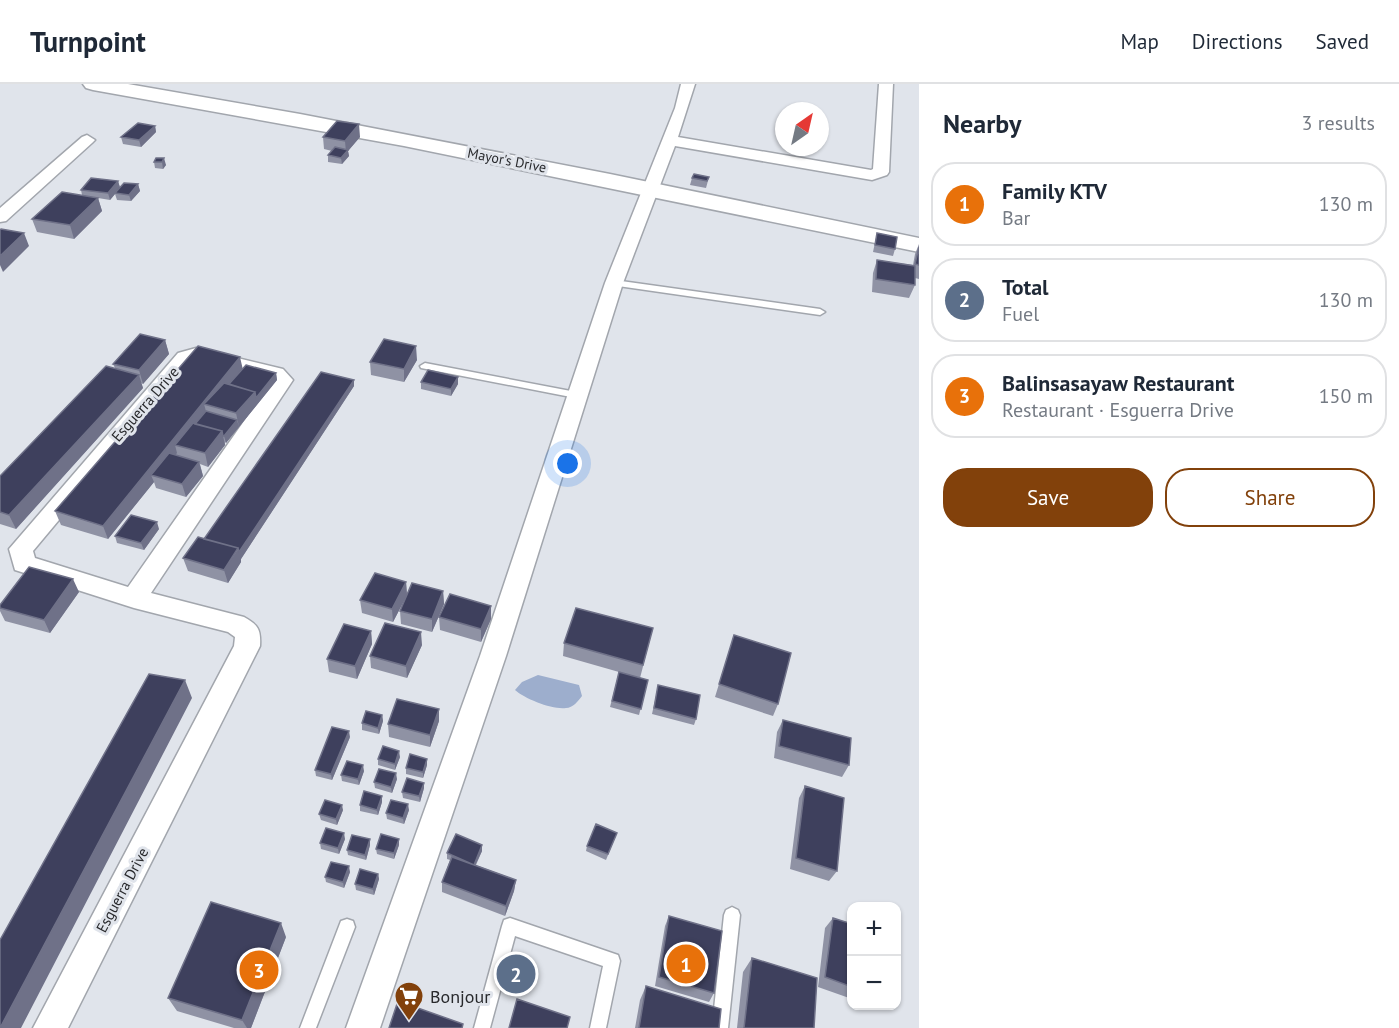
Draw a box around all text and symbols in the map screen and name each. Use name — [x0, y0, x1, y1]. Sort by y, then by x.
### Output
text: Turnpoint — [30, 23, 146, 60]
text: Map — [1120, 28, 1159, 55]
text: Directions — [1192, 28, 1283, 55]
text: Saved — [1316, 28, 1369, 55]
north arrow — [775, 102, 829, 156]
text: Nearby — [943, 107, 1021, 140]
text: 3 results — [1302, 110, 1375, 136]
street label: Mayor's Drive — [466, 144, 548, 176]
text: Family KTV — [1002, 177, 1107, 205]
text: 1 — [959, 191, 970, 217]
text: 130 m — [1319, 191, 1373, 217]
text: Bar — [1002, 205, 1030, 231]
text: Total — [1002, 273, 1049, 301]
text: 2 — [959, 287, 970, 313]
text: 130 m — [1319, 287, 1373, 313]
text: Fuel — [1002, 301, 1039, 327]
street label: Esguerra Drive — [107, 363, 183, 445]
text: Balinsasayaw Restaurant — [1002, 369, 1234, 397]
text: 3 — [959, 383, 970, 409]
text: 150 m — [1319, 383, 1373, 409]
text: Restaurant · Esguerra Drive — [1002, 397, 1234, 423]
your location — [553, 449, 582, 478]
button: Save — [943, 468, 1153, 527]
button: Share — [1165, 468, 1375, 527]
street label: Esguerra Drive — [92, 844, 152, 936]
map controls — [847, 902, 901, 1010]
button: + — [847, 902, 901, 956]
pin: 1 — [666, 942, 706, 986]
pin: 3 — [240, 948, 278, 992]
pin: 2 — [496, 952, 536, 996]
button: − — [847, 956, 901, 1010]
supermarket icon: Bonjour — [393, 980, 425, 1022]
place label: Bonjour — [430, 985, 490, 1008]

